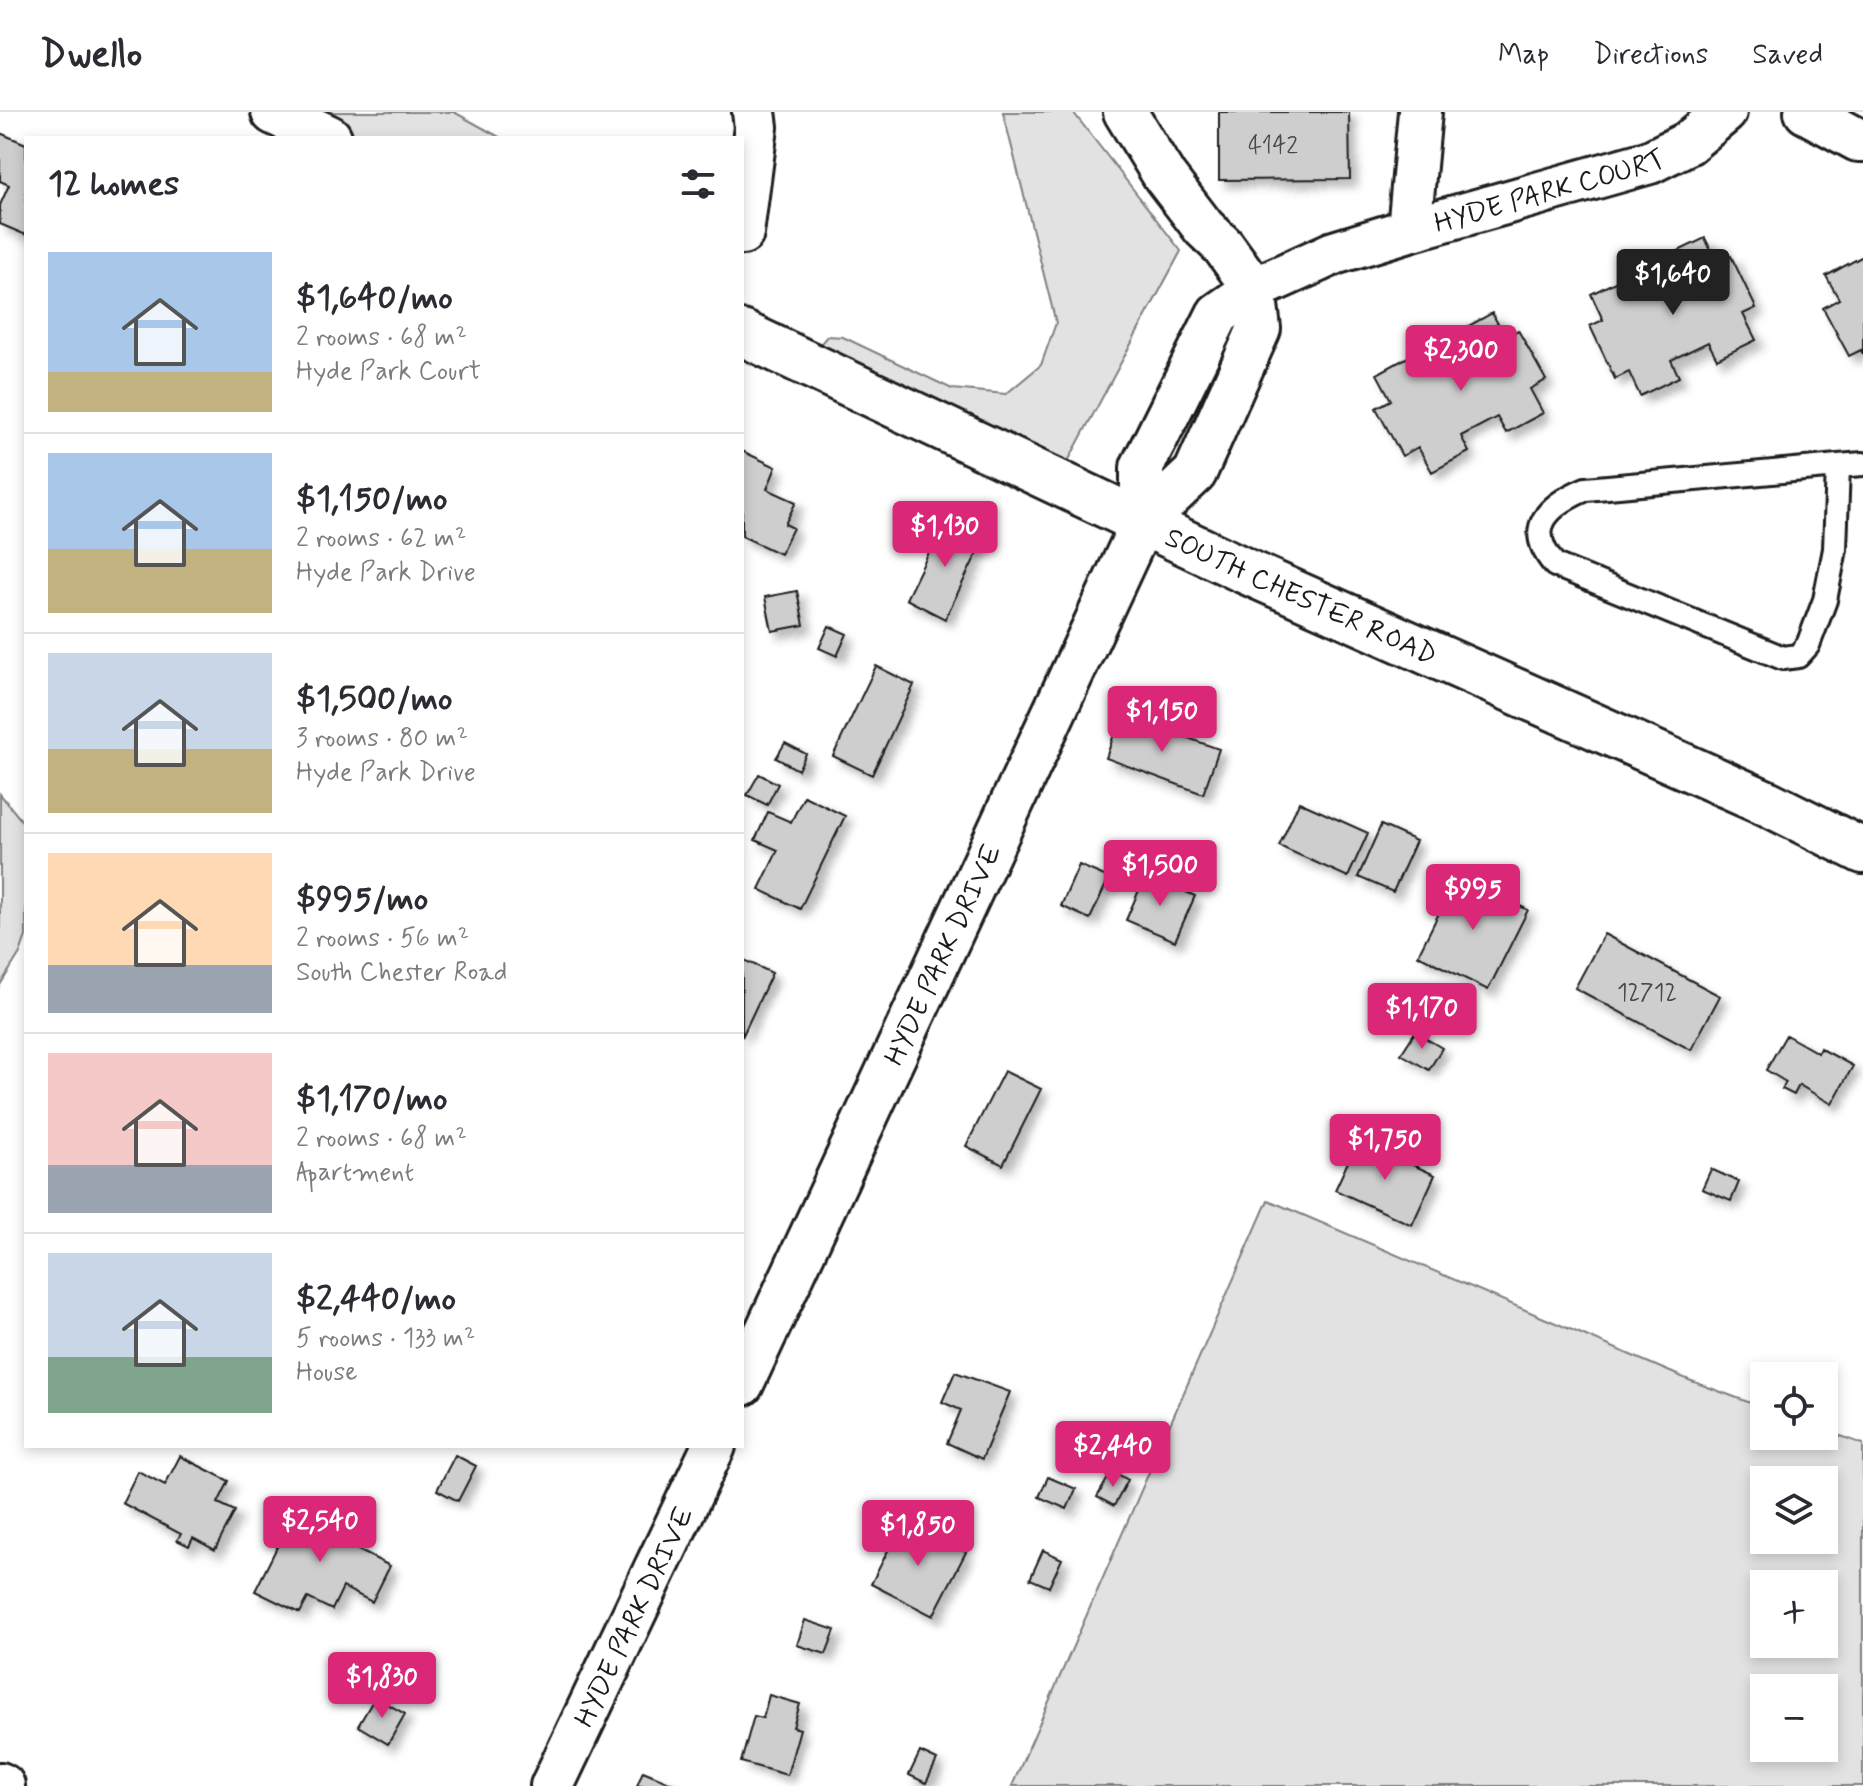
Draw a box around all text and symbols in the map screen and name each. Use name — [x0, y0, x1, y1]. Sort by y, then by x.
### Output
text: Dwello — [40, 31, 142, 80]
text: Map — [1498, 37, 1549, 74]
text: Directions — [1593, 37, 1708, 74]
text: Saved — [1752, 37, 1823, 74]
house number: 4142 — [1248, 131, 1298, 162]
street label: HYDE PARK COURT — [1430, 141, 1673, 243]
text: 12 homes — [48, 162, 179, 207]
icon: filters — [676, 162, 720, 206]
pin: $1,640 — [1608, 249, 1738, 317]
text: $1,640 — [1635, 258, 1711, 292]
text: $1,640/mo — [296, 276, 453, 321]
icon: home — [112, 284, 208, 380]
text: 2 rooms · 68 m² — [296, 321, 467, 355]
pin: $2,300 — [1396, 325, 1526, 393]
text: $2,300 — [1424, 334, 1498, 368]
text: Hyde Park Court — [296, 355, 481, 389]
text: $1,150/mo — [296, 477, 448, 522]
icon: home — [112, 485, 208, 581]
pin: $1,130 — [880, 501, 1010, 569]
text: $1,130 — [911, 510, 979, 544]
street label: SOUTH CHESTER ROAD — [1159, 520, 1442, 675]
text: 2 rooms · 62 m² — [296, 522, 466, 556]
text: Hyde Park Drive — [296, 556, 476, 590]
text: $1,500/mo — [296, 677, 453, 722]
icon: home — [112, 685, 208, 781]
pin: $1,150 — [1097, 686, 1227, 754]
text: $1,150 — [1126, 695, 1198, 729]
text: 3 rooms · 80 m² — [296, 722, 468, 756]
text: Hyde Park Drive — [296, 756, 476, 790]
street label: HYDE PARK DRIVE — [877, 838, 1011, 1072]
pin: $1,500 — [1095, 840, 1225, 908]
text: $1,500 — [1122, 849, 1198, 883]
pin: $995 — [1426, 864, 1520, 932]
text: $995 — [1444, 873, 1502, 907]
text: $995/mo — [296, 877, 428, 922]
icon: home — [112, 885, 208, 981]
text: 2 rooms · 56 m² — [296, 922, 469, 956]
text: South Chester Road — [296, 956, 507, 990]
house number: 12712 — [1617, 978, 1677, 1009]
pin: $1,170 — [1357, 983, 1487, 1051]
text: $1,170 — [1386, 992, 1458, 1026]
text: $1,170/mo — [296, 1077, 448, 1122]
icon: home — [112, 1085, 208, 1181]
pin: $1,750 — [1320, 1114, 1450, 1182]
text: 2 rooms · 68 m² — [296, 1122, 467, 1156]
text: $1,750 — [1348, 1123, 1422, 1157]
text: Apartment — [296, 1156, 414, 1190]
text: $2,440/mo — [296, 1277, 456, 1322]
icon: home — [112, 1285, 208, 1381]
text: 5 rooms · 133 m² — [296, 1322, 475, 1356]
text: House — [296, 1356, 357, 1390]
map controls — [1750, 1362, 1838, 1762]
button: locate — [1750, 1362, 1838, 1450]
pin: $2,440 — [1048, 1421, 1178, 1489]
text: $2,440 — [1073, 1430, 1153, 1464]
button: layers — [1750, 1466, 1838, 1554]
pin: $2,540 — [255, 1496, 385, 1564]
pin: $1,850 — [853, 1500, 983, 1568]
street label: HYDE PARK DRIVE — [567, 1501, 704, 1734]
text: $2,540 — [281, 1505, 359, 1539]
text: $1,850 — [880, 1509, 956, 1543]
button: + — [1750, 1570, 1838, 1658]
pin: $1,830 — [317, 1652, 447, 1720]
text: $1,830 — [346, 1661, 418, 1695]
button: − — [1750, 1674, 1838, 1762]

